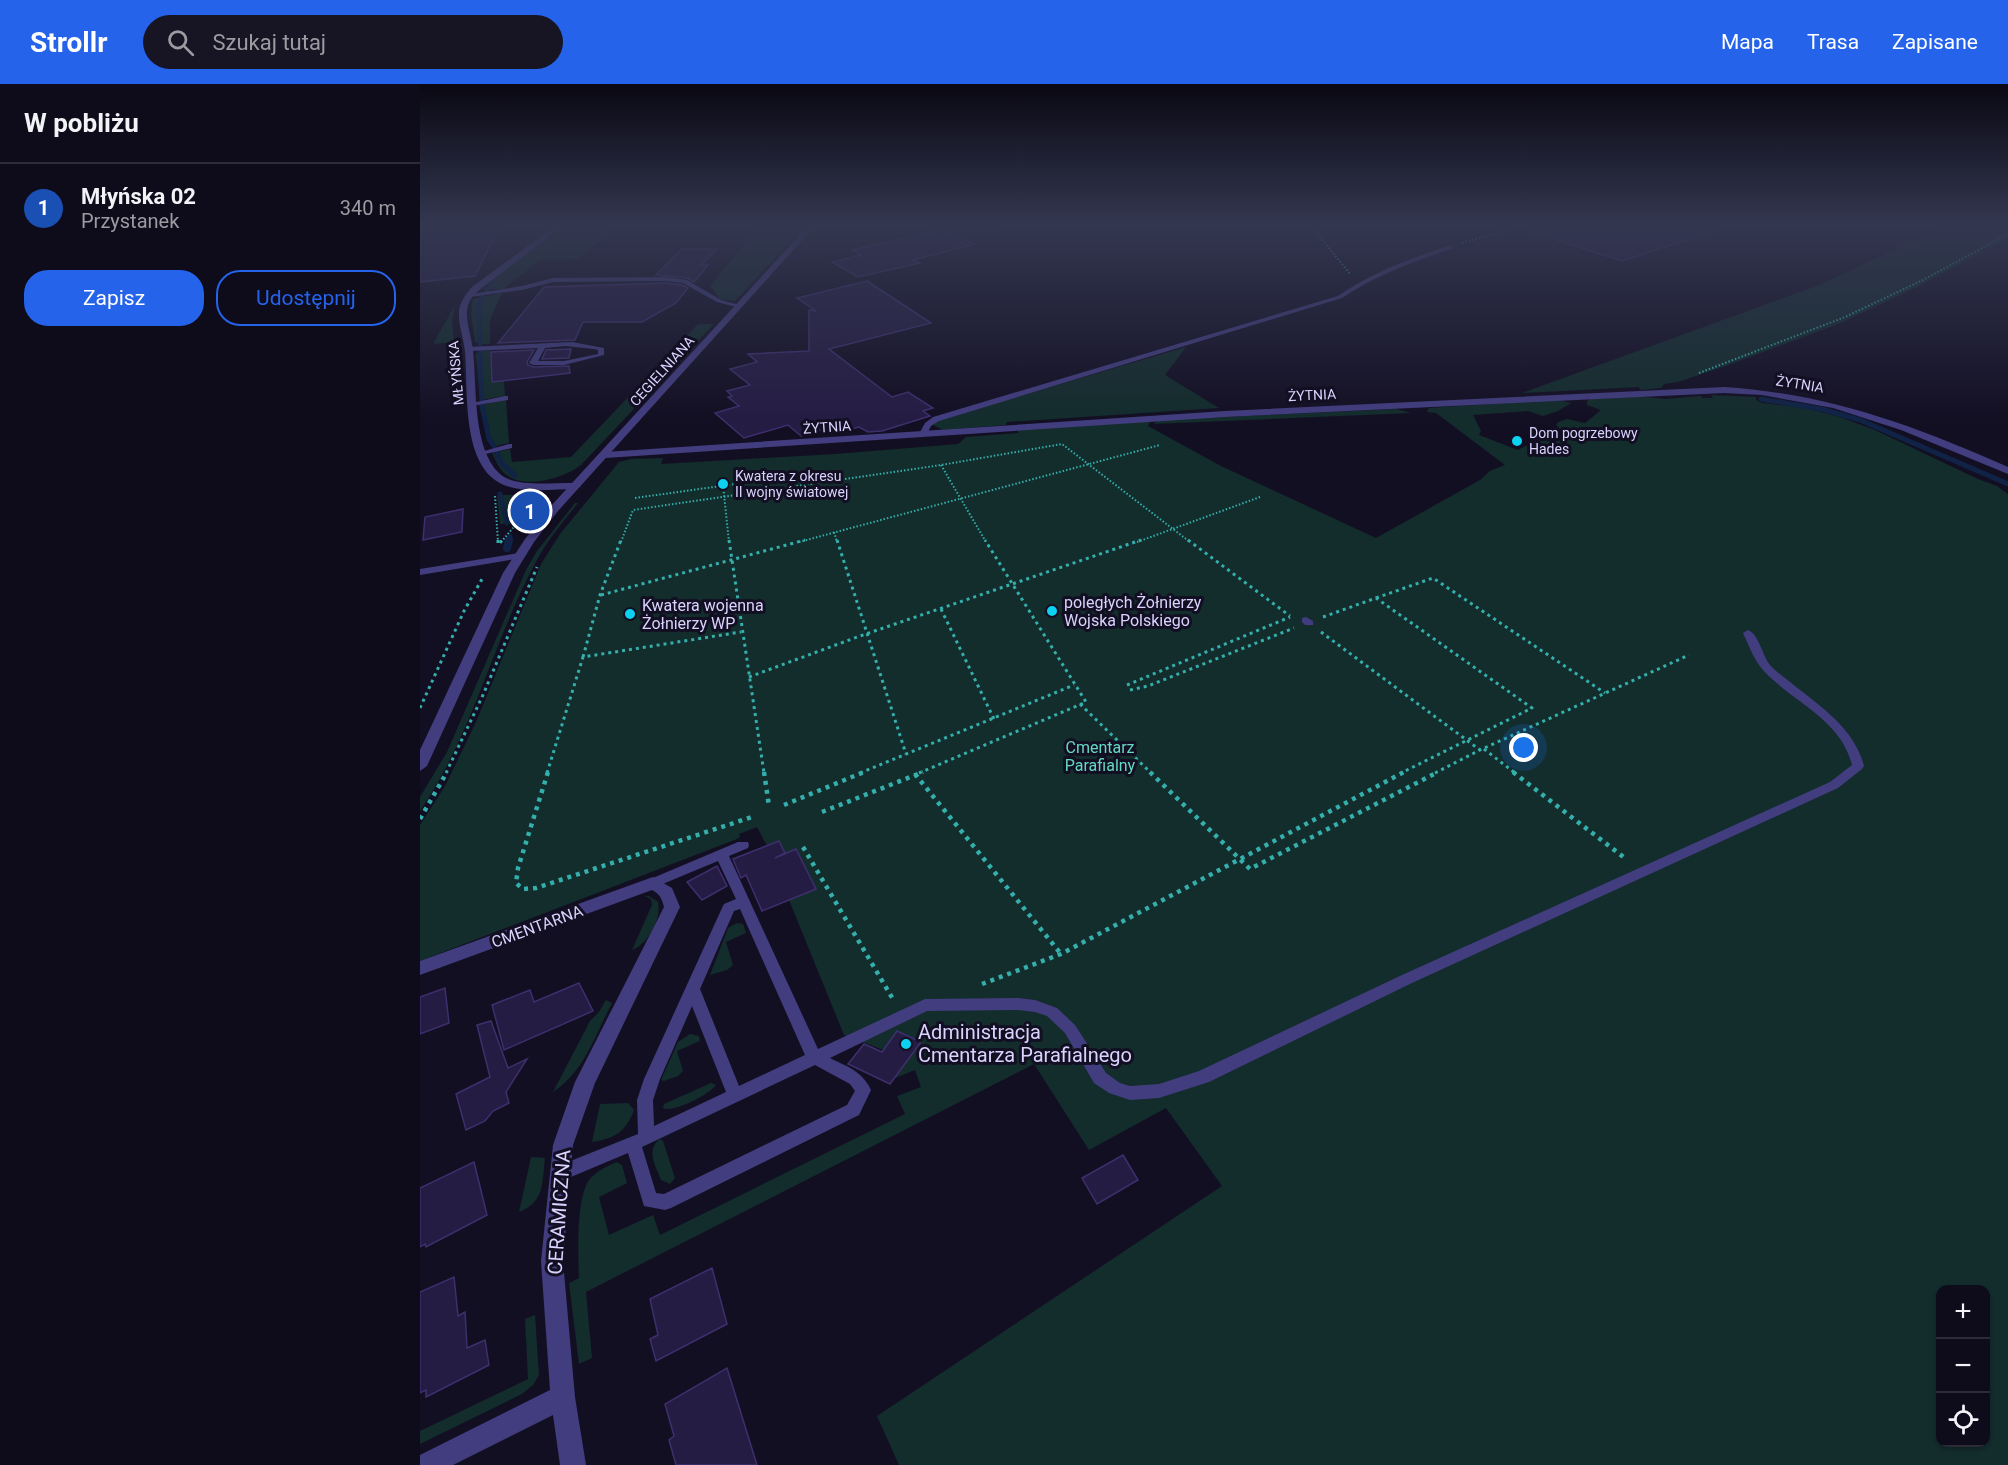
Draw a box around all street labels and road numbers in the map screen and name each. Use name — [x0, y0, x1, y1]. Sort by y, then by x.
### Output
street label: CEGIELNIANA — [627, 333, 697, 409]
street label: MŁYŃSKA — [444, 340, 467, 406]
street label: ŻYTNIA — [1775, 372, 1825, 396]
street label: ŻYTNIA — [1287, 386, 1337, 404]
street label: ŻYTNIA — [802, 417, 852, 437]
street label: CMENTARNA — [489, 901, 586, 952]
street label: CERAMICZNA — [543, 1149, 575, 1275]

